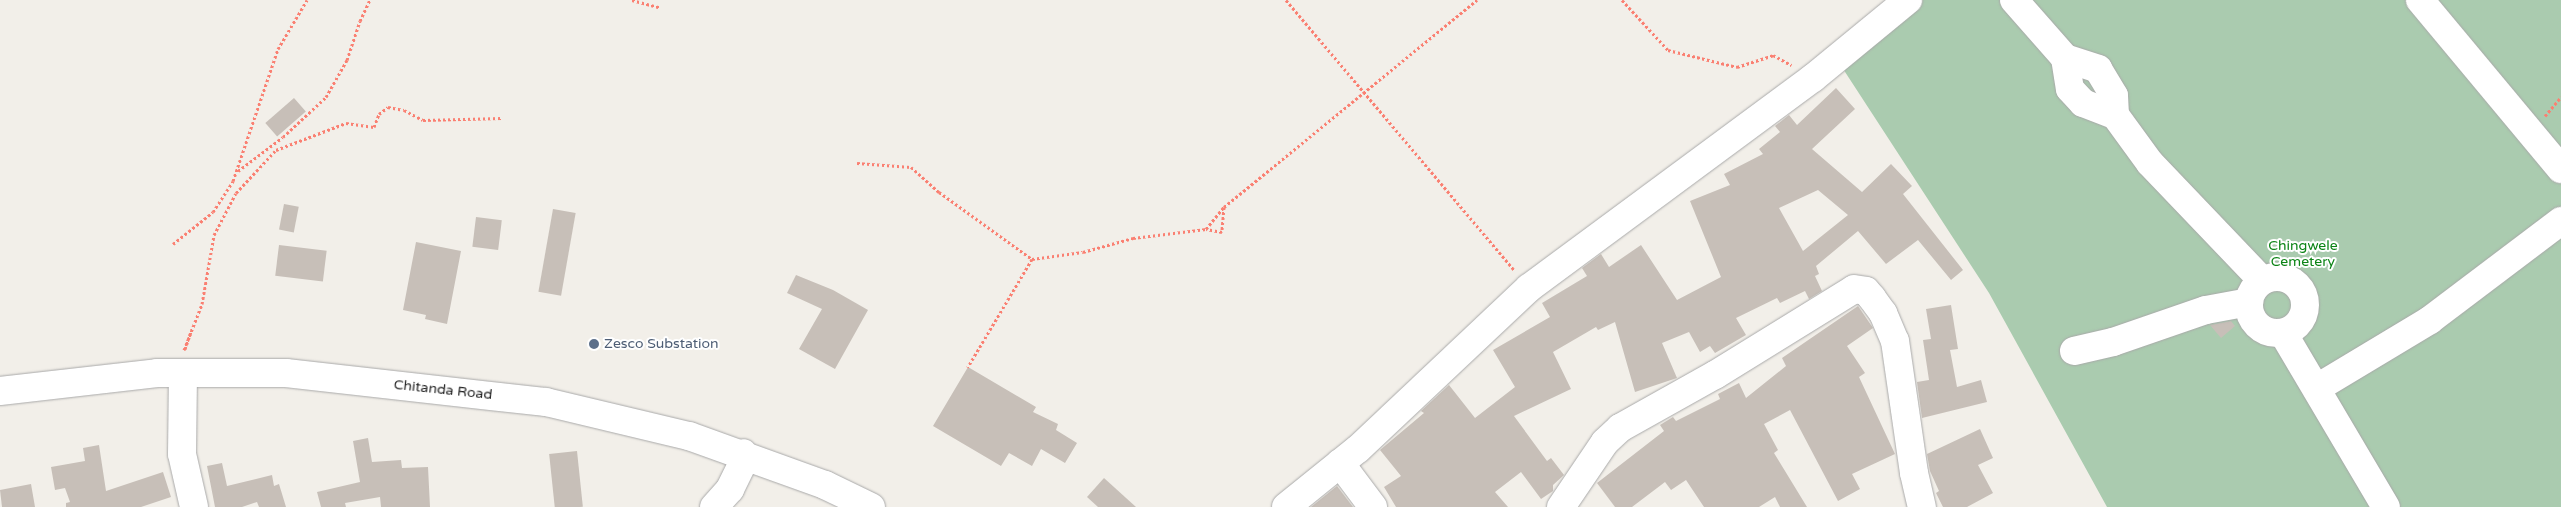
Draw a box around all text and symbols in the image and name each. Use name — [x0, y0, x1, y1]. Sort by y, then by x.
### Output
park label: Chingwele Cemetery — [2268, 238, 2338, 270]
place label: Zesco Substation — [604, 336, 719, 352]
marker: Zesco Substation — [588, 338, 600, 350]
street label: Chitanda Road — [393, 376, 493, 404]

